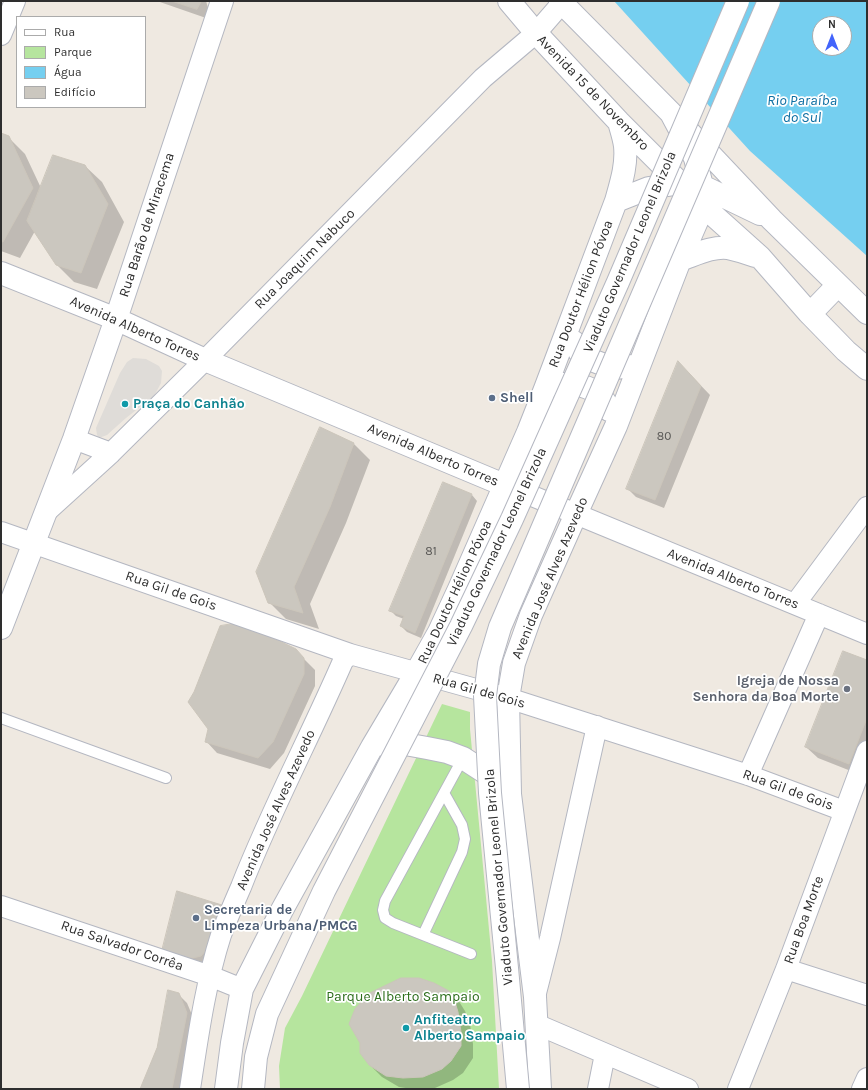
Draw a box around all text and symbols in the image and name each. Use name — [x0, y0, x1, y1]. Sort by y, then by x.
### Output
legend — [16, 16, 146, 108]
north arrow — [812, 16, 852, 56]
text: N — [828, 18, 836, 31]
text: Rua — [54, 25, 75, 39]
street label: Avenida 15 de Novembro — [533, 32, 653, 154]
text: Parque — [54, 45, 92, 59]
text: Água — [54, 65, 82, 79]
text: Edifício — [54, 85, 95, 99]
water label: Rio Paraíba do Sul — [767, 92, 837, 127]
street label: Viaduto Governador Leonel Brizola — [580, 149, 680, 355]
street label: Rua Barão de Miracema — [116, 151, 178, 299]
street label: Rua Joaquim Nabuco — [251, 205, 359, 313]
street label: Rua Doutor Hélion Póvoa — [545, 218, 617, 370]
street label: Avenida Alberto Torres — [67, 293, 203, 365]
place label: Shell — [500, 390, 534, 406]
marker: Shell — [487, 393, 497, 403]
place label: Praça do Canhão — [133, 396, 245, 412]
marker: Praça do Canhão — [120, 399, 130, 409]
street label: Avenida Alberto Torres — [365, 420, 501, 490]
house number: 80 — [657, 430, 671, 444]
street label: Viaduto Governador Leonel Brizola — [443, 445, 551, 649]
street label: Avenida José Alves Azevedo — [508, 495, 592, 661]
street label: Rua Doutor Hélion Póvoa — [414, 517, 496, 667]
house number: 81 — [425, 545, 437, 559]
street label: Avenida Alberto Torres — [665, 545, 801, 613]
street label: Rua Gil de Gois — [123, 568, 219, 614]
street label: Rua Gil de Gois — [431, 670, 527, 712]
place label: Igreja de Nossa Senhora da Boa Morte — [692, 673, 839, 706]
marker: Igreja de Nossa Senhora da Boa Morte — [842, 684, 852, 694]
street label: Avenida José Alves Azevedo — [233, 727, 319, 893]
street label: Rua Gil de Gois — [740, 766, 836, 814]
street label: Viaduto Governador Leonel Brizola — [481, 768, 517, 986]
street label: Rua Boa Morte — [780, 874, 828, 966]
place label: Secretaria de Limpeza Urbana/PMCG — [204, 902, 358, 934]
marker: Secretaria de Limpeza Urbana/PMCG — [191, 913, 201, 923]
street label: Rua Salvador Corrêa — [59, 917, 185, 975]
park label: Parque Alberto Sampaio — [326, 989, 480, 1005]
place label: Anfiteatro Alberto Sampaio — [414, 1012, 525, 1044]
marker: Anfiteatro Alberto Sampaio — [401, 1023, 411, 1033]

